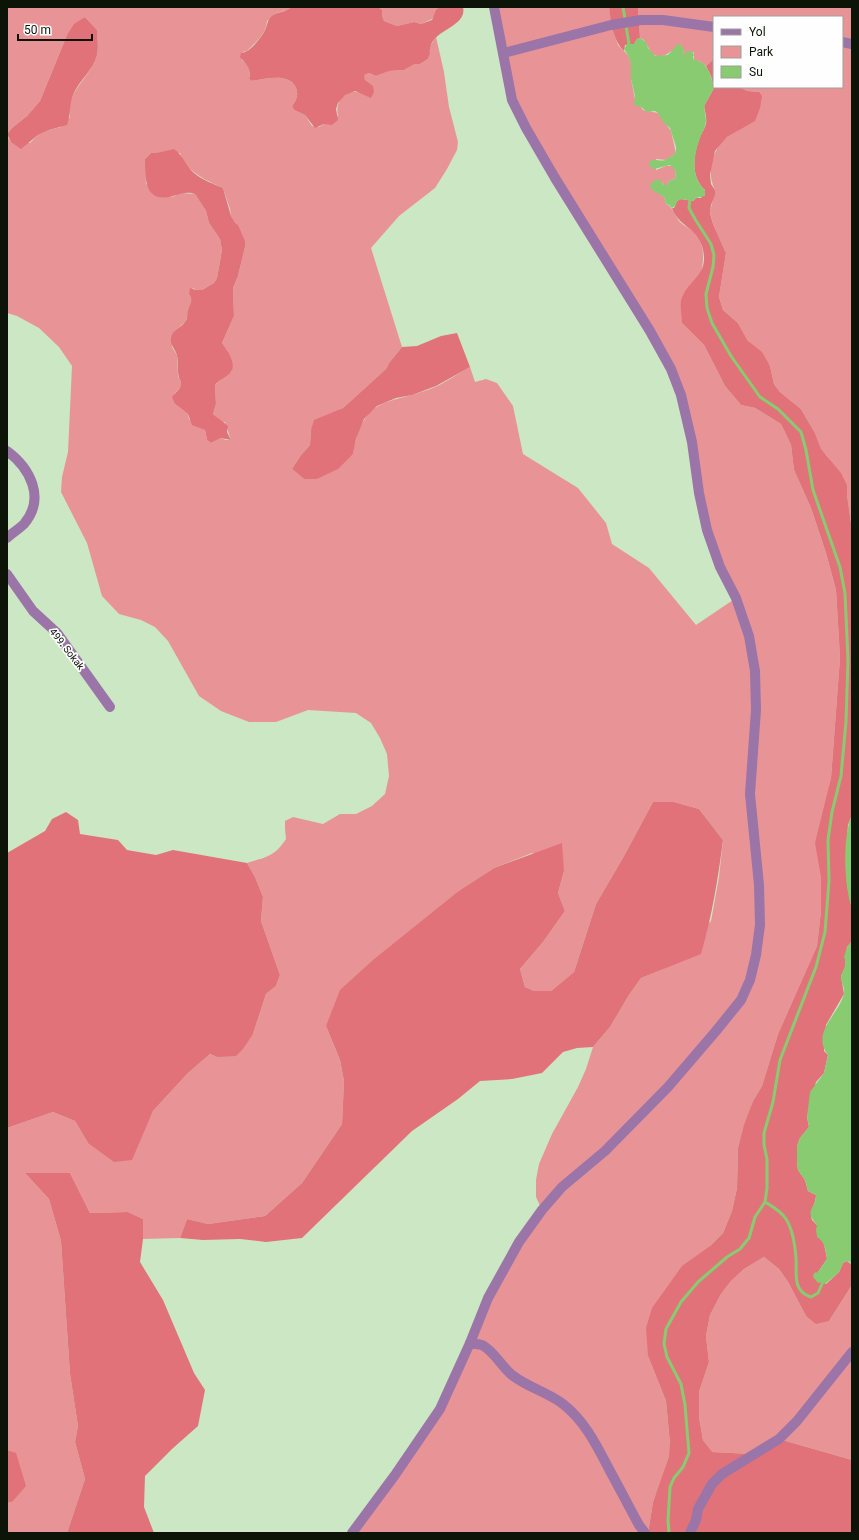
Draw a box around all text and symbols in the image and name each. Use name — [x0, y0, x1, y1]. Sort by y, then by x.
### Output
scale bar — [18, 16, 92, 42]
legend — [713, 16, 843, 88]
text: 50 m — [24, 23, 51, 37]
text: Yol — [749, 25, 766, 39]
text: Park — [749, 45, 774, 59]
text: Su — [749, 65, 763, 79]
street label: 499. Sokak — [48, 626, 87, 672]

